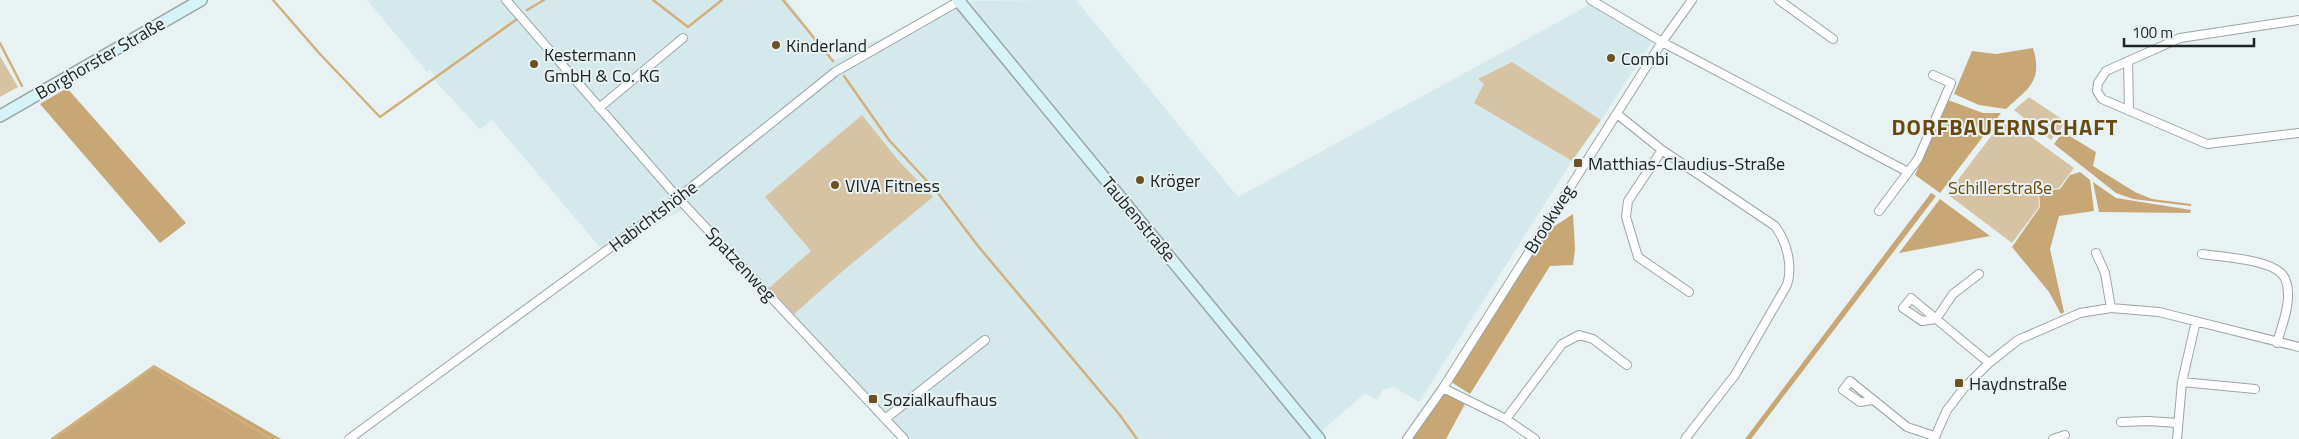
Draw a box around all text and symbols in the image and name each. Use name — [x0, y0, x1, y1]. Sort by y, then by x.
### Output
street label: Borghorster Straße — [30, 10, 170, 106]
scale bar — [2124, 15, 2254, 47]
text: 100 m — [2132, 21, 2173, 44]
place label: Kinderland — [786, 32, 867, 59]
marker: Kinderland — [770, 39, 782, 51]
place label: Kestermann GmbH & Co. KG — [544, 41, 660, 89]
place label: Combi — [1621, 45, 1669, 72]
marker: Combi — [1605, 52, 1617, 64]
marker: Kestermann GmbH & Co. KG — [528, 58, 540, 70]
district label: DORFBAUERNSCHAFT — [1892, 110, 2118, 144]
place label: Matthias-Claudius-Straße — [1588, 150, 1785, 177]
marker: Matthias-Claudius-Straße — [1572, 157, 1584, 169]
place label: Kröger — [1150, 167, 1200, 194]
street label: Taubenstraße — [1095, 170, 1183, 268]
place label: VIVA Fitness — [845, 172, 940, 199]
street label: Habichtshöhe — [603, 174, 703, 258]
marker: Kröger — [1134, 174, 1146, 186]
park label: Schillerstraße — [1948, 174, 2052, 201]
marker: VIVA Fitness — [829, 179, 841, 191]
street label: Brookweg — [1517, 179, 1581, 259]
street label: Spatzenweg — [699, 221, 783, 307]
place label: Haydnstraße — [1969, 370, 2067, 397]
marker: Haydnstraße — [1953, 377, 1965, 389]
place label: Sozialkaufhaus — [883, 386, 997, 413]
marker: Sozialkaufhaus — [867, 393, 879, 405]

